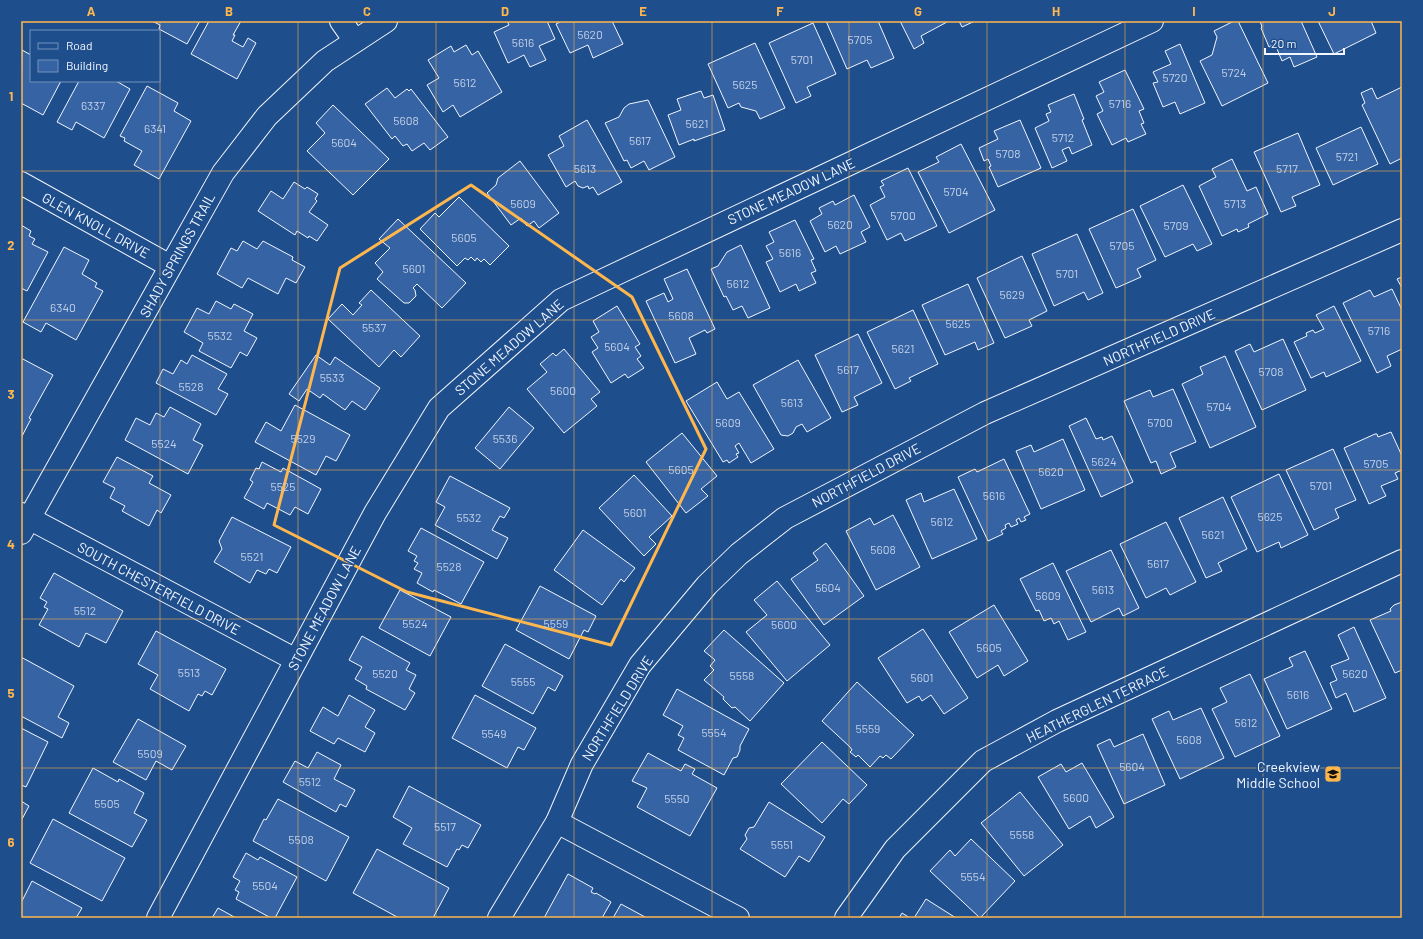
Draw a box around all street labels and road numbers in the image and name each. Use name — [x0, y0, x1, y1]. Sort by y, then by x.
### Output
street label: STONE MEADOW LANE — [725, 154, 857, 228]
street label: GLEN KNOLL DRIVE — [39, 188, 153, 262]
street label: SHADY SPRINGS TRAIL — [136, 190, 218, 320]
street label: STONE MEADOW LANE — [451, 295, 567, 399]
street label: NORTHFIELD DRIVE — [1100, 305, 1218, 369]
street label: NORTHFIELD DRIVE — [809, 439, 923, 511]
street label: SOUTH CHESTERFIELD DRIVE — [75, 538, 243, 638]
street label: STONE MEADOW LANE — [284, 543, 364, 673]
street label: NORTHFIELD DRIVE — [578, 652, 656, 764]
street label: HEATHERGLEN TERRACE — [1023, 662, 1171, 746]

